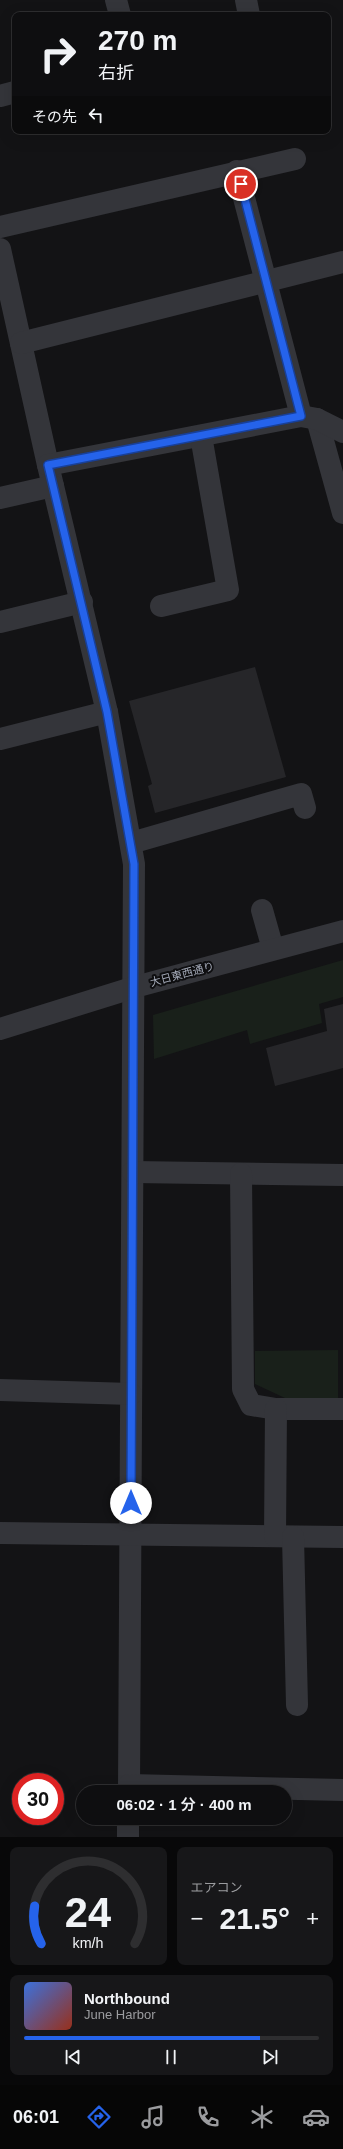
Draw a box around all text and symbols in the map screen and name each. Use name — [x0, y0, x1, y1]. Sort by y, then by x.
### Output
text: 270 m — [98, 25, 177, 56]
icon: right — [32, 28, 84, 80]
text: 右折 — [98, 63, 134, 83]
icon: left — [85, 104, 107, 126]
text: その先 — [32, 108, 77, 125]
pin — [224, 167, 258, 201]
icon: arrive — [230, 173, 252, 195]
street label: 大日東西通り — [149, 960, 215, 988]
position arrow — [110, 1482, 152, 1524]
speed limit sign: 30 — [12, 1773, 64, 1825]
text: 06:02 · 1 分 · 400 m — [116, 1796, 252, 1813]
text: エアコン — [191, 1880, 243, 1895]
text: 24 — [65, 1889, 111, 1936]
text: 21.5° — [220, 1902, 290, 1935]
text: − — [191, 1906, 203, 1931]
text: + — [306, 1906, 319, 1931]
text: km/h — [73, 1935, 104, 1951]
text: Northbound — [84, 1990, 170, 2007]
text: June Harbor — [84, 2007, 156, 2022]
icon: previous — [62, 2046, 84, 2068]
icon: pause — [160, 2046, 182, 2068]
icon: next — [259, 2046, 281, 2068]
icon: directions — [85, 2103, 113, 2131]
icon: music — [139, 2103, 167, 2131]
icon: phone — [194, 2103, 222, 2131]
icon: climate — [248, 2103, 276, 2131]
icon: car — [302, 2103, 330, 2131]
text: 06:01 — [13, 2107, 59, 2127]

